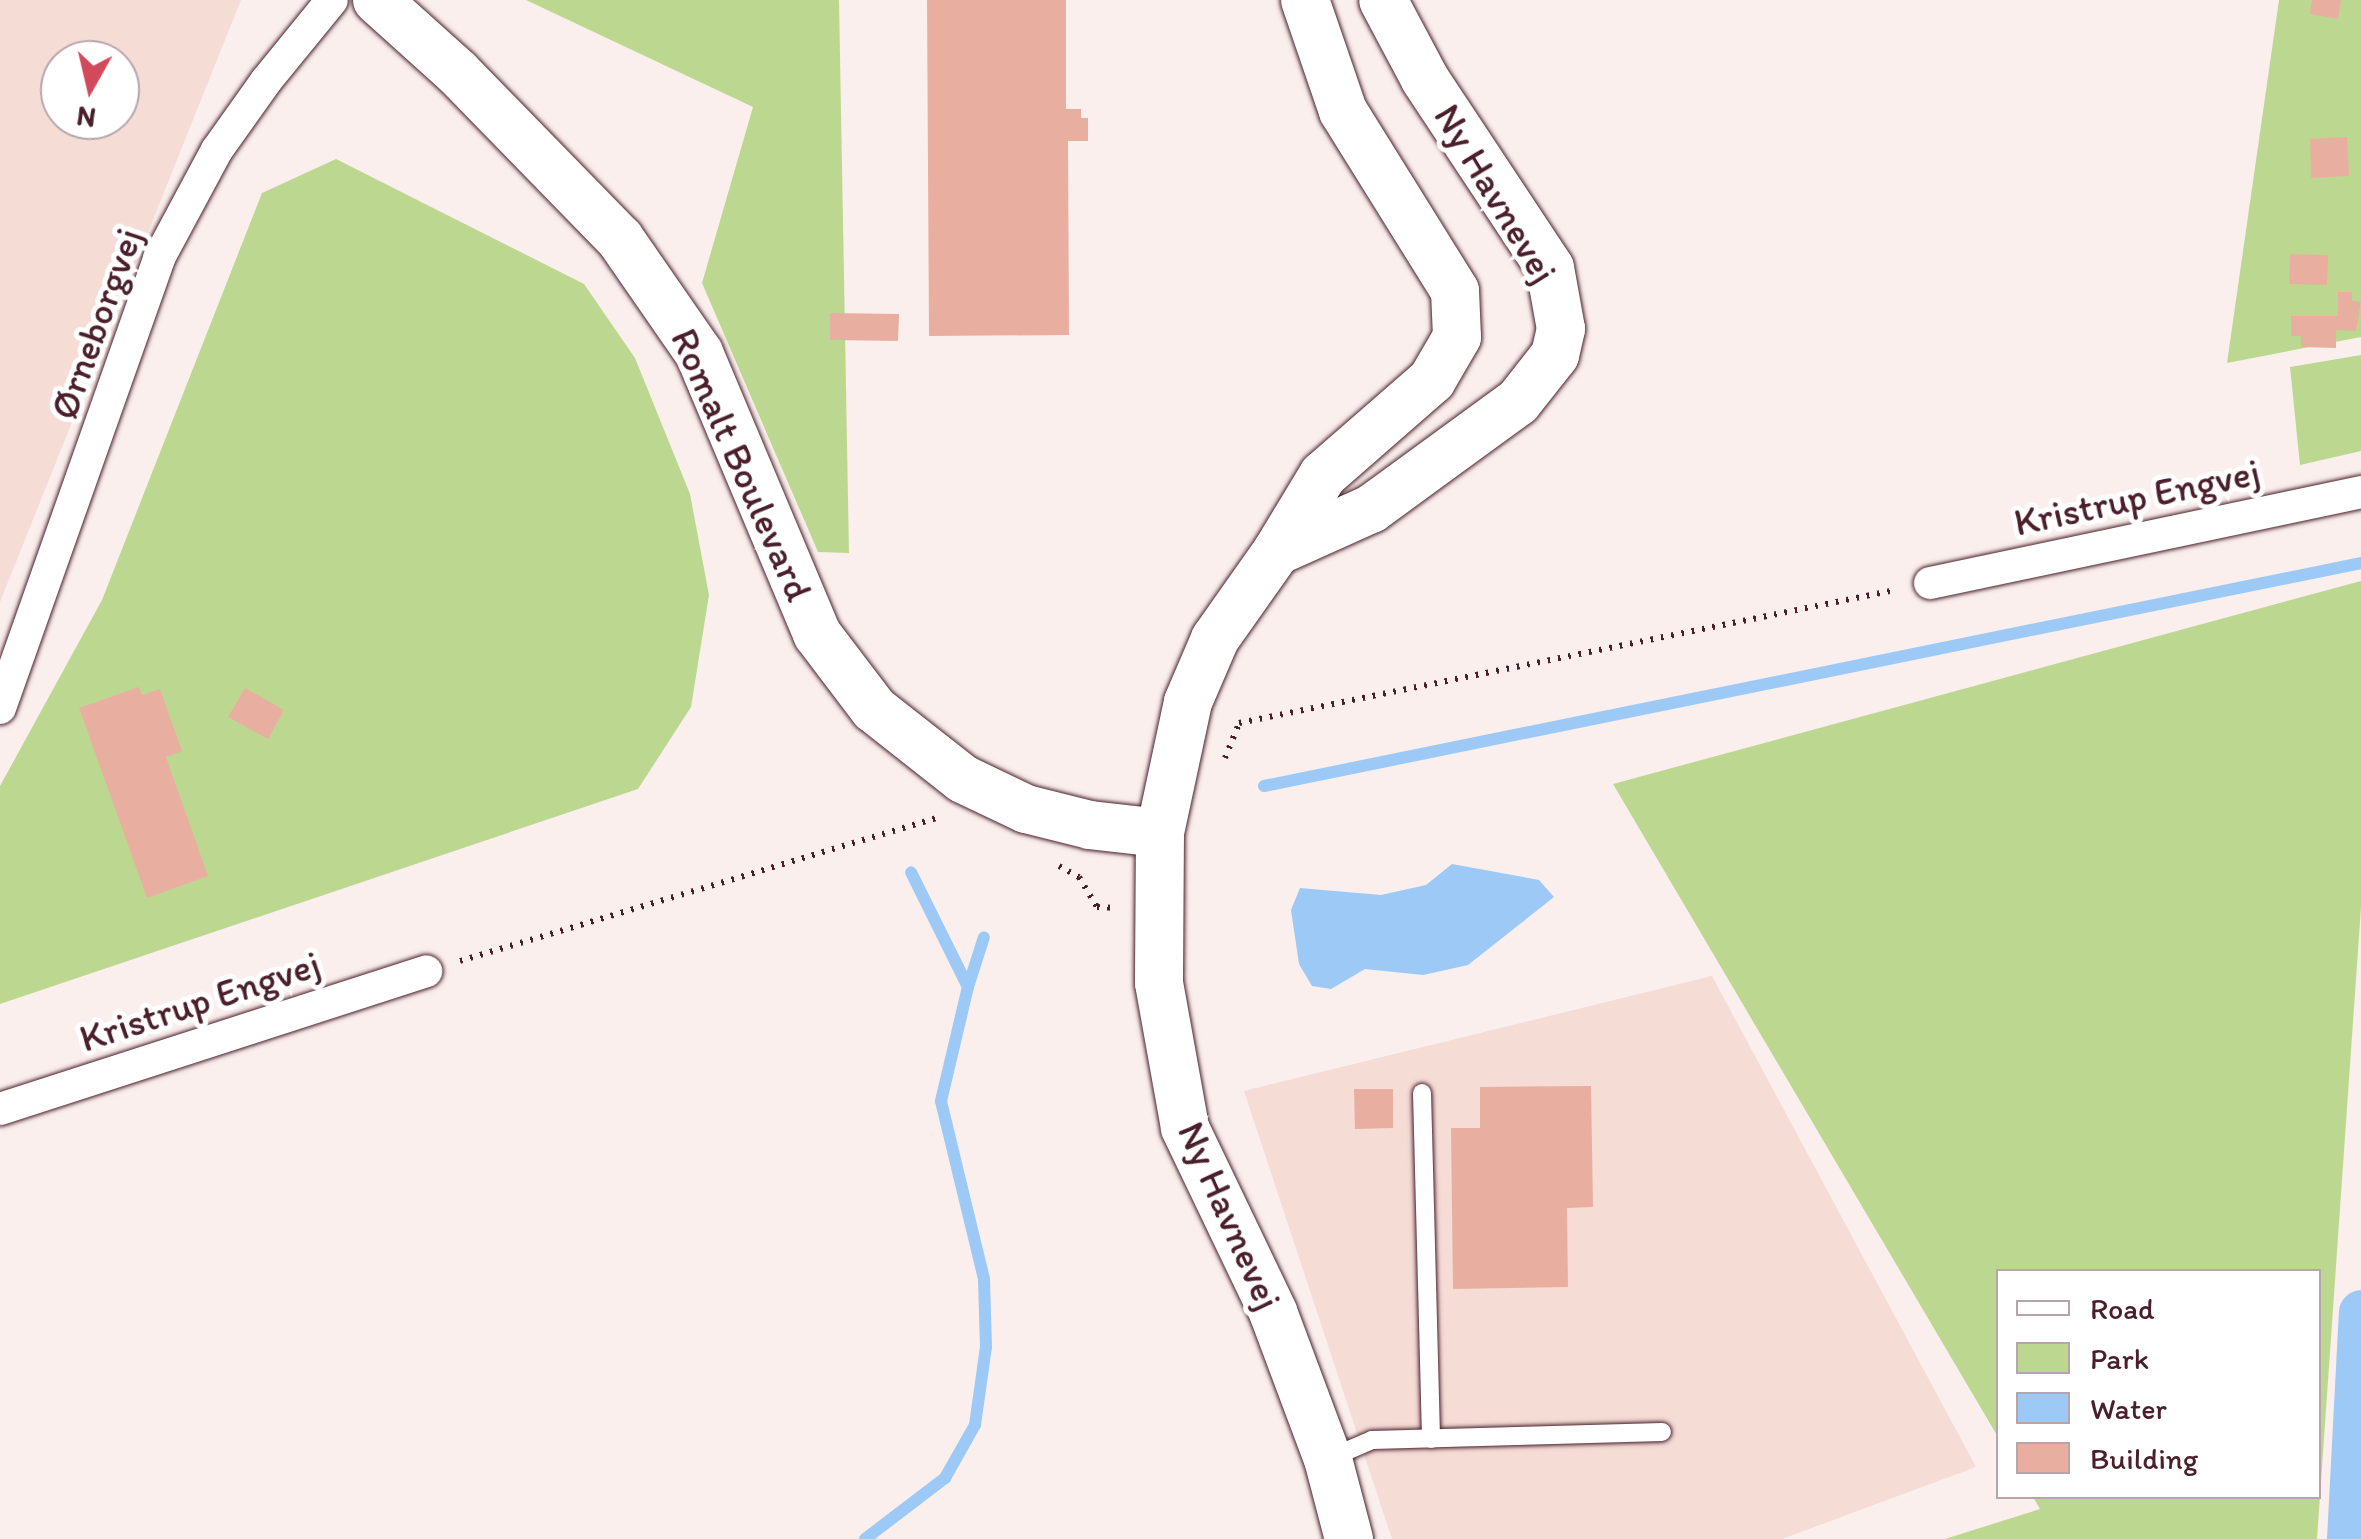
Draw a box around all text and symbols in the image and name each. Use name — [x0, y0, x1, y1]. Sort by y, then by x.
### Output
north arrow — [40, 40, 140, 140]
street label: Ny Havnevej — [1424, 97, 1566, 291]
text: N — [74, 100, 98, 136]
street label: Ørneborgvej — [41, 222, 153, 426]
street label: Romalt Boulevard — [660, 322, 822, 608]
street label: Kristrup Engvej — [2010, 450, 2264, 546]
street label: Kristrup Engvej — [74, 942, 326, 1062]
street label: Ny Havnevej — [1168, 1116, 1290, 1316]
legend — [1996, 1269, 2321, 1499]
text: Road — [2090, 1290, 2155, 1327]
text: Park — [2090, 1340, 2149, 1377]
text: Water — [2090, 1390, 2167, 1427]
text: Building — [2090, 1440, 2198, 1477]

